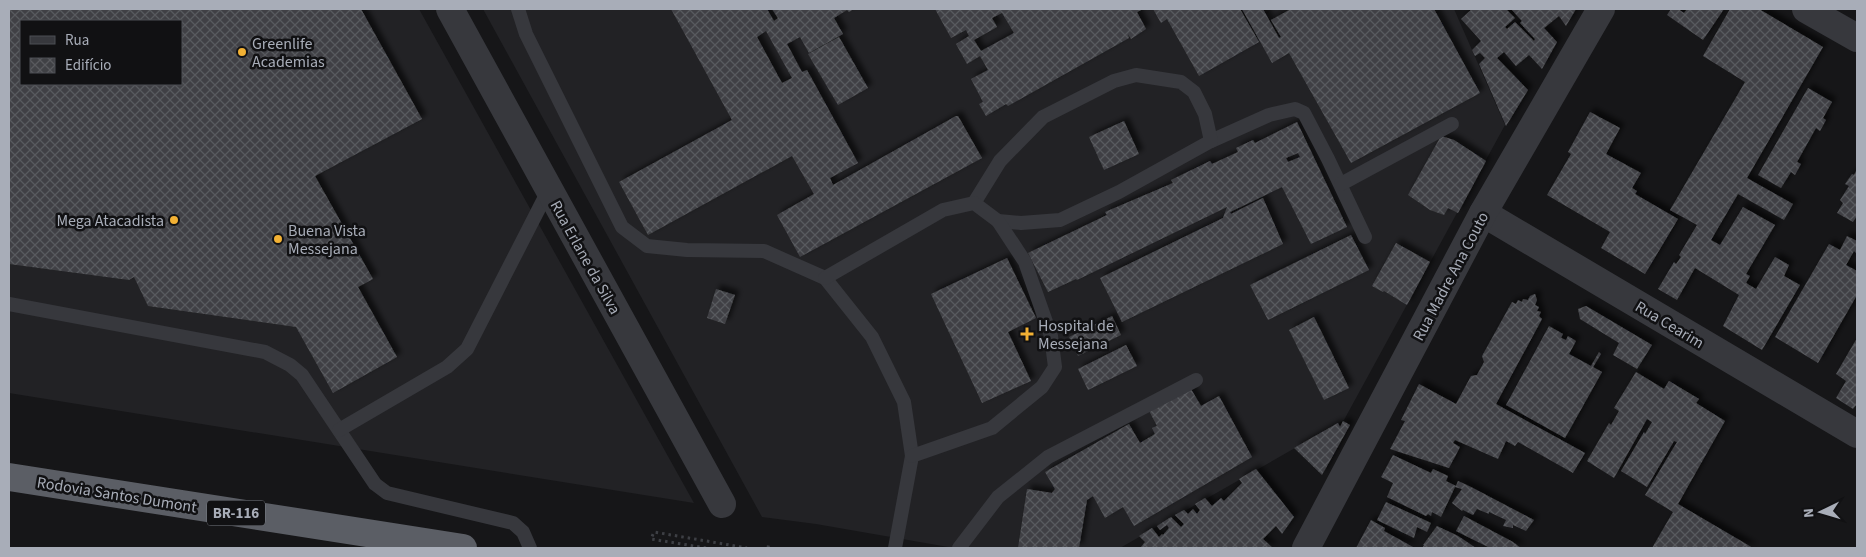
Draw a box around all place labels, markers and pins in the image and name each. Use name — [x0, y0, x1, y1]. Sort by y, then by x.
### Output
place label: Greenlife Academias — [252, 33, 325, 73]
marker: Greenlife Academias — [236, 46, 248, 58]
place label: Mega Atacadista — [56, 210, 164, 232]
marker: Mega Atacadista — [168, 214, 180, 226]
place label: Buena Vista Messejana — [288, 220, 366, 260]
marker: Buena Vista Messejana — [272, 233, 284, 245]
place label: Hospital de Messejana — [1038, 315, 1114, 355]
marker: Hospital de Messejana — [1020, 327, 1034, 341]

